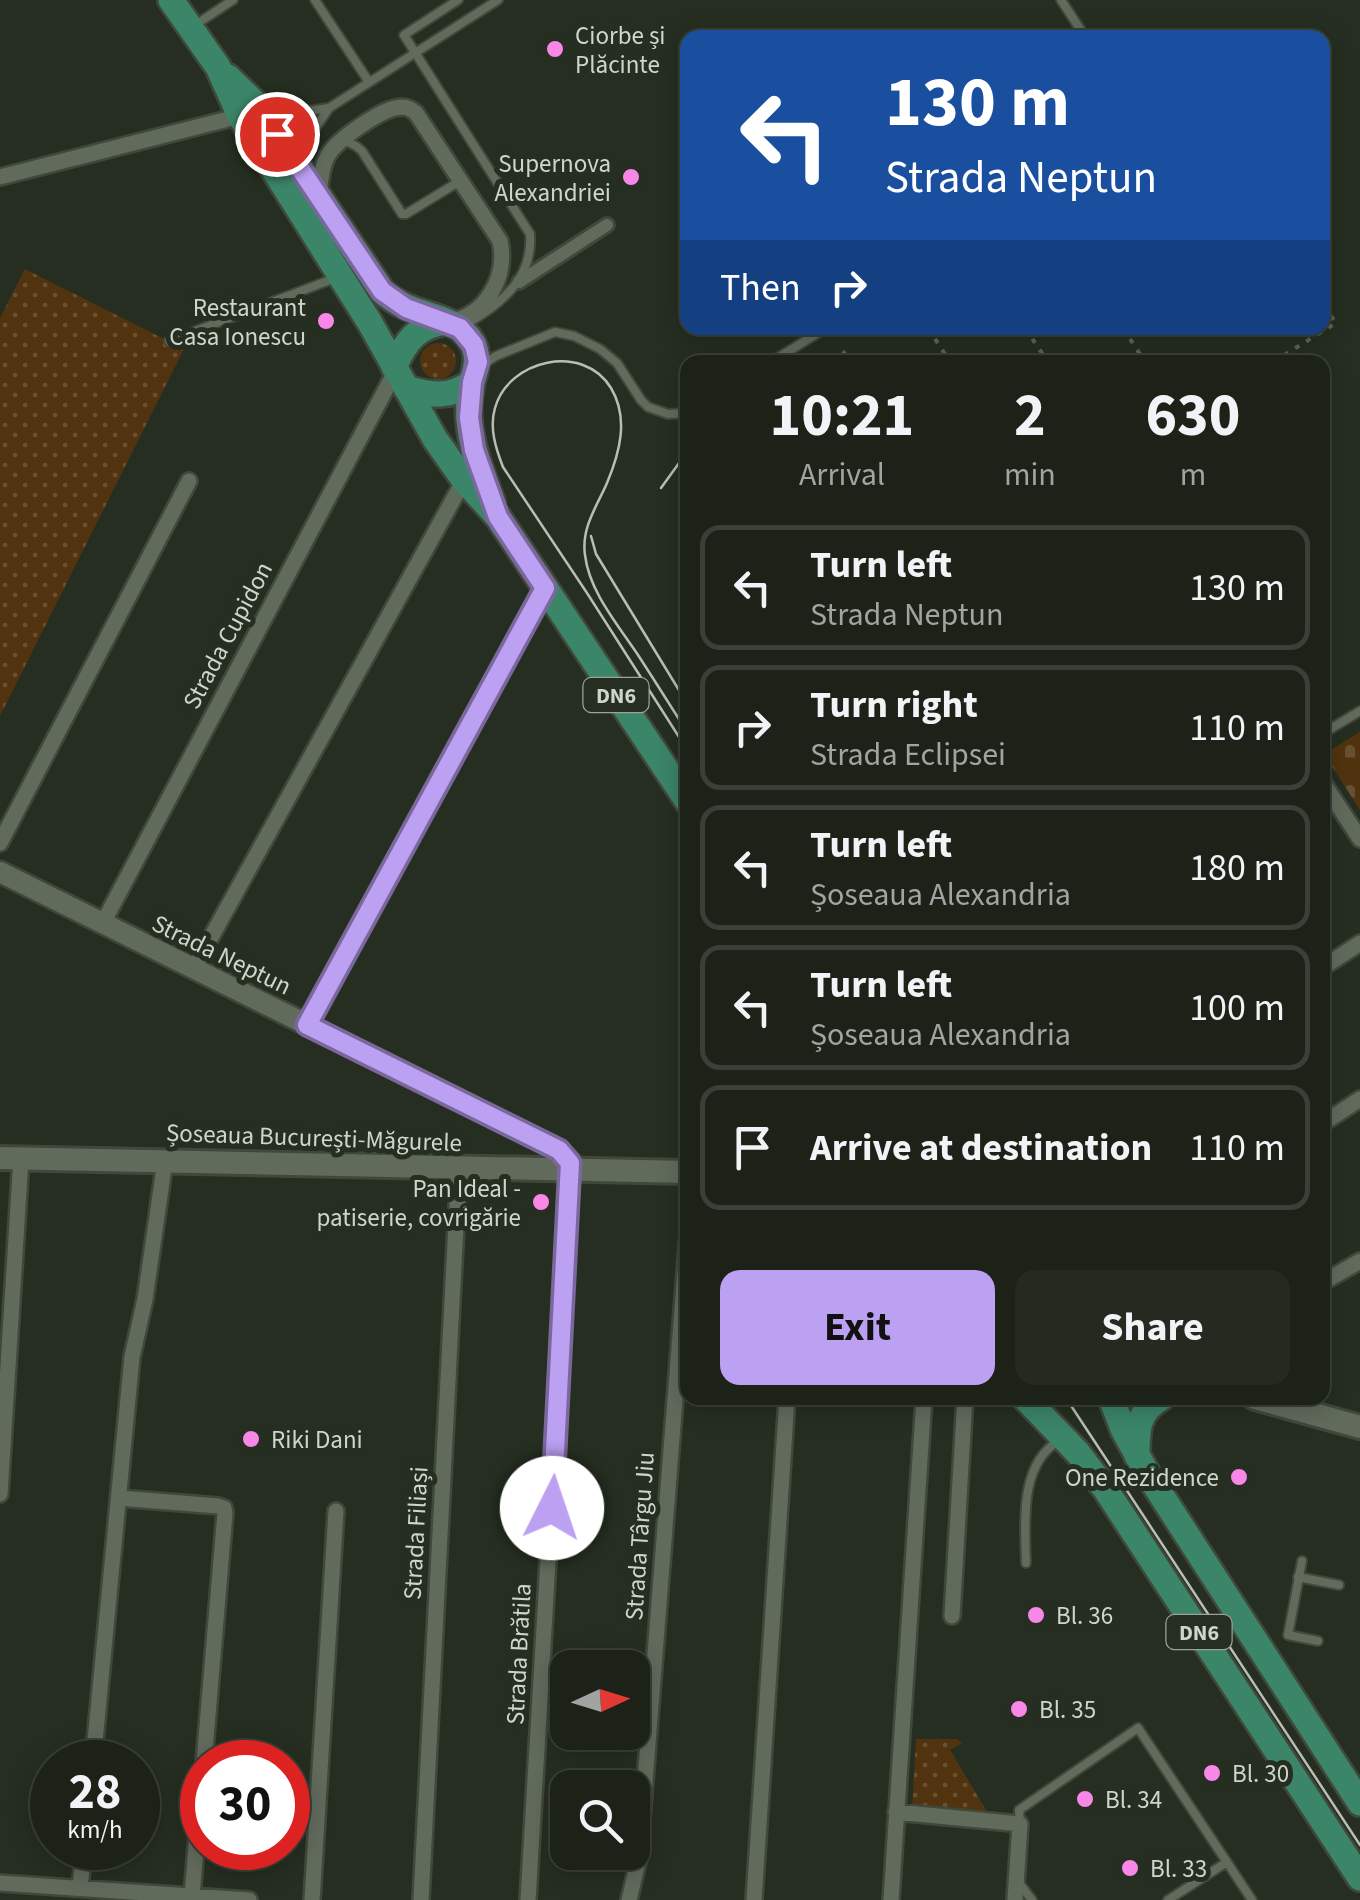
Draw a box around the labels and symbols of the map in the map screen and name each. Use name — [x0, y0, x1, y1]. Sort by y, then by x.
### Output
place label: Ciorbe și Plăcinte — [575, 18, 666, 83]
marker: Ciorbe și Plăcinte — [544, 38, 566, 60]
pin — [235, 92, 320, 177]
place label: Supernova Alexandriei — [494, 146, 611, 211]
marker: Supernova Alexandriei — [620, 166, 642, 188]
place label: Restaurant Casa Ionescu — [169, 290, 307, 355]
marker: Restaurant Casa Ionescu — [315, 310, 337, 332]
street label: Strada Cupidon — [174, 555, 282, 715]
road number: DN6 — [584, 678, 648, 712]
street label: Strada Neptun — [146, 906, 297, 1004]
street label: Șoseaua București-Măgurele — [165, 1115, 463, 1161]
place label: Pan Ideal - patiserie, covrigărie — [316, 1171, 521, 1236]
marker: Pan Ideal - patiserie, covrigărie — [530, 1191, 552, 1213]
place label: Riki Dani — [271, 1422, 363, 1458]
marker: Riki Dani — [240, 1428, 262, 1450]
street label: Strada Târgu Jiu — [616, 1451, 664, 1622]
position arrow — [500, 1456, 604, 1560]
place label: One Rezidence — [1065, 1460, 1219, 1496]
street label: Strada Filiași — [395, 1465, 437, 1601]
marker: One Rezidence — [1228, 1466, 1250, 1488]
street label: Strada Brătila — [497, 1582, 541, 1726]
place label: Bl. 36 — [1056, 1598, 1113, 1634]
marker: Bl. 36 — [1025, 1604, 1047, 1626]
road number: DN6 — [1166, 1615, 1232, 1649]
north arrow — [550, 1650, 650, 1750]
place label: Bl. 35 — [1039, 1692, 1096, 1728]
marker: Bl. 35 — [1008, 1698, 1030, 1720]
speed limit sign: 30 — [180, 1740, 310, 1870]
place label: Bl. 30 — [1232, 1756, 1289, 1792]
marker: Bl. 30 — [1201, 1762, 1223, 1784]
place label: Bl. 34 — [1105, 1782, 1162, 1818]
marker: Bl. 34 — [1074, 1788, 1096, 1810]
place label: Bl. 33 — [1150, 1851, 1207, 1887]
marker: Bl. 33 — [1119, 1857, 1141, 1879]

